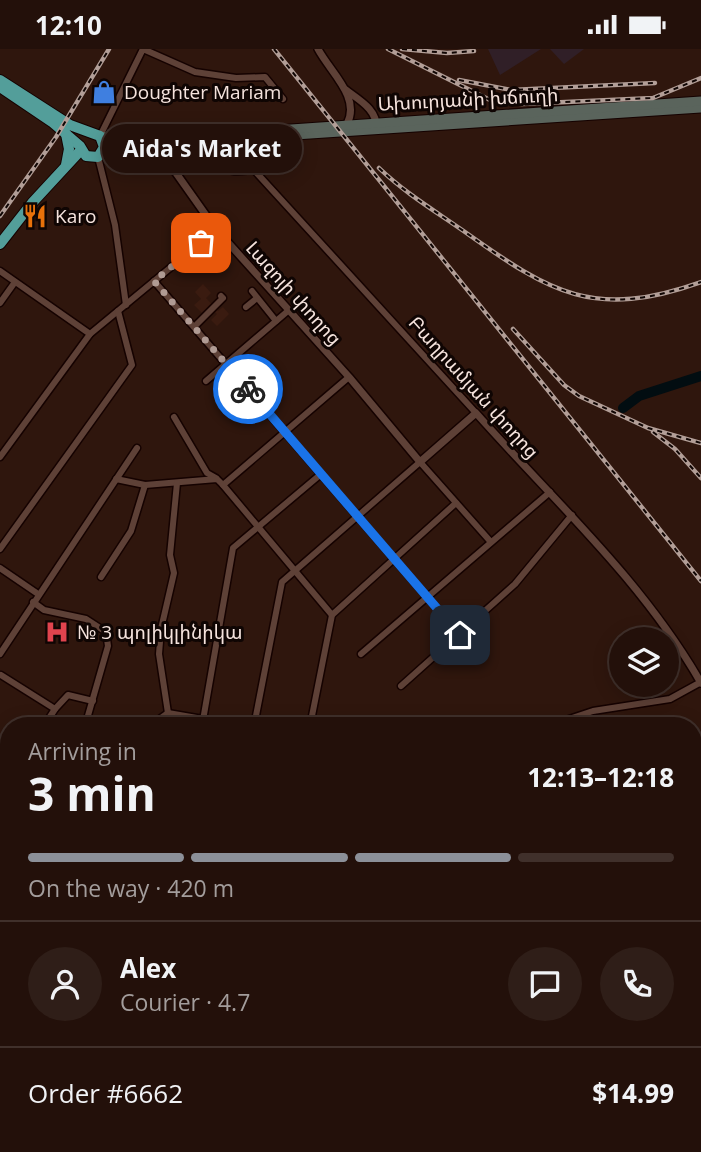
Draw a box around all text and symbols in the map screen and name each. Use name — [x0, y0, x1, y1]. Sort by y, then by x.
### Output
text: 12:10 — [35, 7, 102, 43]
shop icon: Doughter Mariam — [90, 78, 118, 106]
place label: Doughter Mariam — [124, 79, 281, 105]
street label: Ախուրյանի խճուղի — [377, 81, 559, 117]
callout: Aida's Market — [101, 124, 301, 173]
text: Aida's Market — [123, 132, 281, 164]
restaurant icon: Karo — [21, 202, 49, 230]
place label: Karo — [55, 203, 96, 229]
pin — [171, 213, 231, 273]
icon: bag — [182, 224, 220, 262]
street label: Լազոյի փողոց — [240, 235, 348, 351]
street label: Բաղրամյան փողոց — [403, 310, 545, 464]
courier — [213, 354, 283, 424]
icon: bike — [229, 370, 267, 408]
pin — [430, 605, 490, 665]
icon: home — [441, 616, 479, 654]
hospital icon: № 3 պոլիկլինիկա — [43, 618, 71, 646]
place label: № 3 պոլիկլինիկա — [77, 619, 243, 645]
map controls — [609, 627, 679, 697]
button: layers — [609, 627, 679, 697]
text: Arriving in — [28, 735, 137, 767]
text: 12:13–12:18 — [527, 759, 674, 795]
text: 3 min — [28, 762, 156, 824]
text: On the way · 420 m — [28, 872, 234, 904]
button: person — [28, 947, 102, 1021]
button: chat — [508, 947, 582, 1021]
button: phone — [600, 947, 674, 1021]
text: Alex — [120, 950, 176, 986]
text: Courier · 4.7 — [120, 986, 250, 1018]
text: Order #6662 — [28, 1075, 183, 1111]
text: $14.99 — [592, 1075, 674, 1111]

